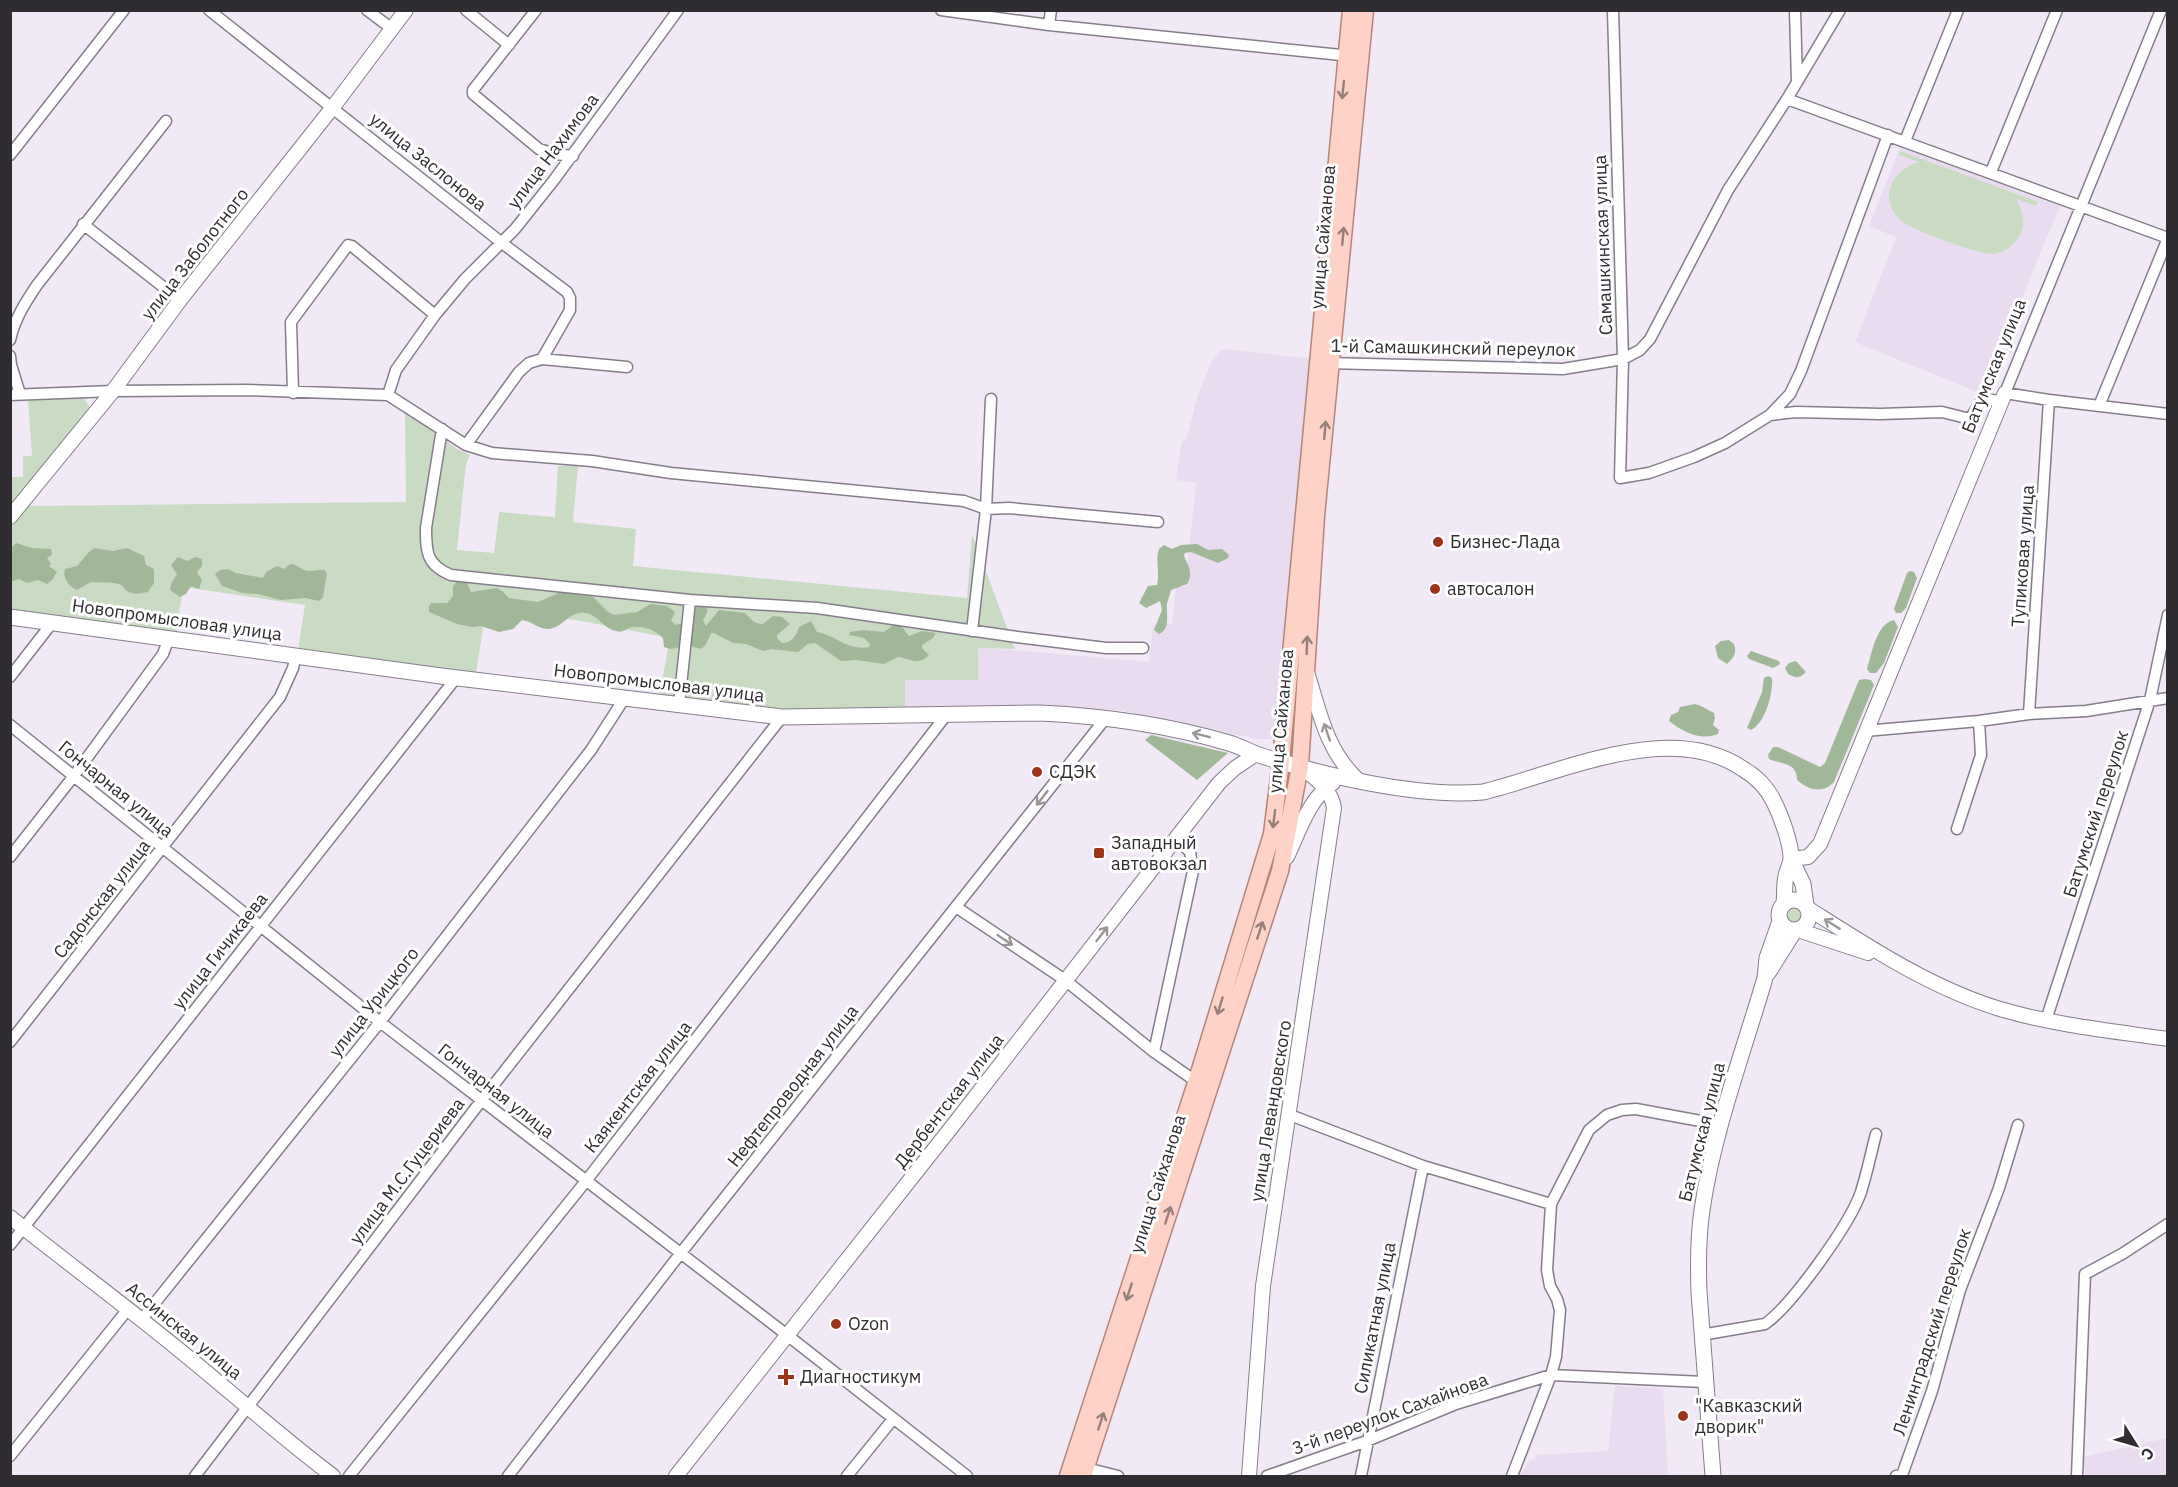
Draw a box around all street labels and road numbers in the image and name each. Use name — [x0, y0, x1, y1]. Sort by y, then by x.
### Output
street label: улица Нахимова — [502, 88, 604, 213]
street label: улица Заслонова — [365, 107, 492, 216]
street label: Самашкинская улица — [1588, 154, 1617, 336]
street label: улица Сайханова — [1305, 164, 1340, 310]
street label: улица Заболотного — [136, 183, 253, 324]
street label: Батумская улица — [1956, 295, 2031, 436]
street label: 1-й Самашкинский переулок — [1330, 334, 1576, 361]
street label: Тупиковая улица — [2006, 484, 2039, 628]
street label: Новопромысловая улица — [71, 593, 284, 646]
street label: улица Сайханова — [1263, 648, 1298, 794]
street label: Новопромысловая улица — [552, 658, 766, 707]
street label: Батумский переулок — [2058, 727, 2133, 900]
street label: Гончарная улица — [54, 735, 179, 842]
street label: Садонская улица — [48, 834, 155, 963]
street label: улица Гичикаева — [167, 888, 273, 1014]
street label: улица Урицкого — [324, 942, 424, 1061]
street label: Нефтепроводная улица — [722, 1000, 863, 1171]
street label: Каякентская улица — [579, 1016, 697, 1157]
street label: улица Левандовского — [1245, 1018, 1296, 1203]
street label: Дербентская улица — [889, 1029, 1009, 1173]
street label: Гончарная улица — [433, 1038, 559, 1143]
street label: Батумская улица — [1673, 1059, 1730, 1204]
street label: улица М.С.Гуцериева — [344, 1093, 469, 1248]
street label: улица Сайханова — [1124, 1111, 1191, 1256]
street label: Ленинградский переулок — [1887, 1225, 1976, 1438]
street label: Силикатная улица — [1349, 1240, 1401, 1396]
street label: Ассинская улица — [122, 1277, 247, 1385]
street label: 3-й переулок Сахайнова — [1289, 1367, 1491, 1460]

